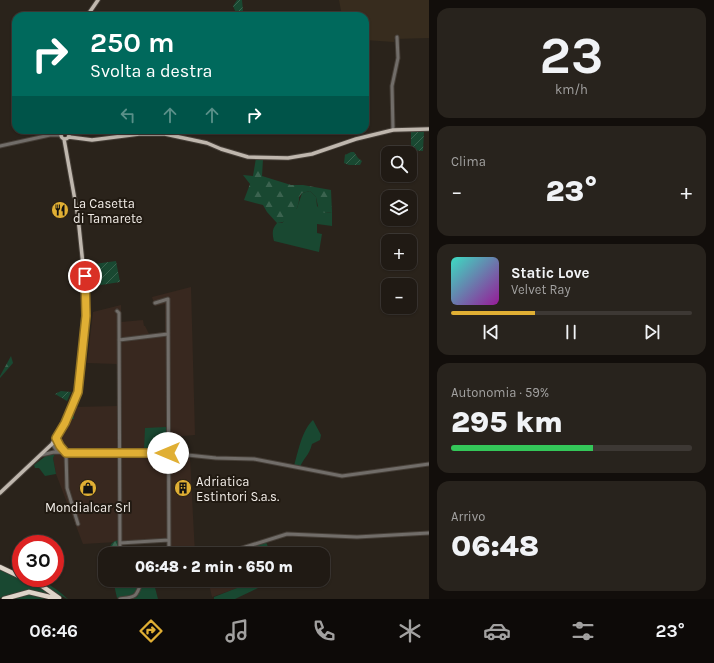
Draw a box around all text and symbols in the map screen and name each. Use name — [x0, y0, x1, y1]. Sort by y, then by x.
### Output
text: 23 — [540, 25, 603, 86]
text: 250 m — [90, 26, 175, 59]
icon: right — [24, 28, 76, 80]
text: Svolta a destra — [90, 60, 213, 82]
text: km/h — [555, 82, 588, 97]
icon: left — [117, 104, 139, 126]
icon: ahead — [159, 104, 181, 126]
icon: ahead — [201, 104, 223, 126]
icon: right — [243, 104, 265, 126]
map controls — [381, 146, 417, 314]
button: search — [381, 146, 417, 182]
text: Clima — [451, 154, 486, 169]
text: 23° — [546, 173, 597, 209]
text: − — [451, 179, 463, 205]
text: + — [680, 179, 692, 205]
button: layers — [381, 190, 417, 226]
place label: La Casetta di Tamarete — [73, 196, 143, 226]
restaurant icon: La Casetta di Tamarete — [50, 200, 70, 220]
button: + — [381, 234, 417, 270]
pin — [68, 259, 102, 293]
text: Static Love — [511, 264, 589, 282]
icon: arrive — [74, 265, 96, 287]
button: − — [381, 278, 417, 314]
text: Velvet Ray — [511, 282, 571, 297]
icon: previous — [480, 321, 502, 343]
icon: pause — [560, 321, 582, 343]
icon: next — [641, 321, 663, 343]
text: Autonomia · 59% — [451, 385, 549, 400]
text: 295 km — [451, 404, 563, 440]
position arrow — [147, 432, 189, 474]
place label: Adriatica Estintori S.a.s. — [196, 474, 279, 504]
shop icon: Mondialcar Srl — [78, 478, 98, 498]
building icon: Adriatica Estintori S.a.s. — [173, 478, 193, 498]
place label: Mondialcar Srl — [45, 500, 131, 515]
text: Arrivo — [451, 509, 485, 524]
text: 06:48 — [451, 528, 539, 564]
speed limit sign: 30 — [12, 535, 64, 587]
text: 06:48 · 2 min · 650 m — [135, 558, 293, 576]
icon: directions — [137, 617, 165, 645]
icon: music — [223, 617, 251, 645]
icon: phone — [310, 617, 338, 645]
icon: climate — [396, 617, 424, 645]
icon: car — [483, 617, 511, 645]
icon: filters — [569, 617, 597, 645]
text: 06:46 — [29, 620, 78, 642]
text: 23° — [656, 620, 685, 642]

